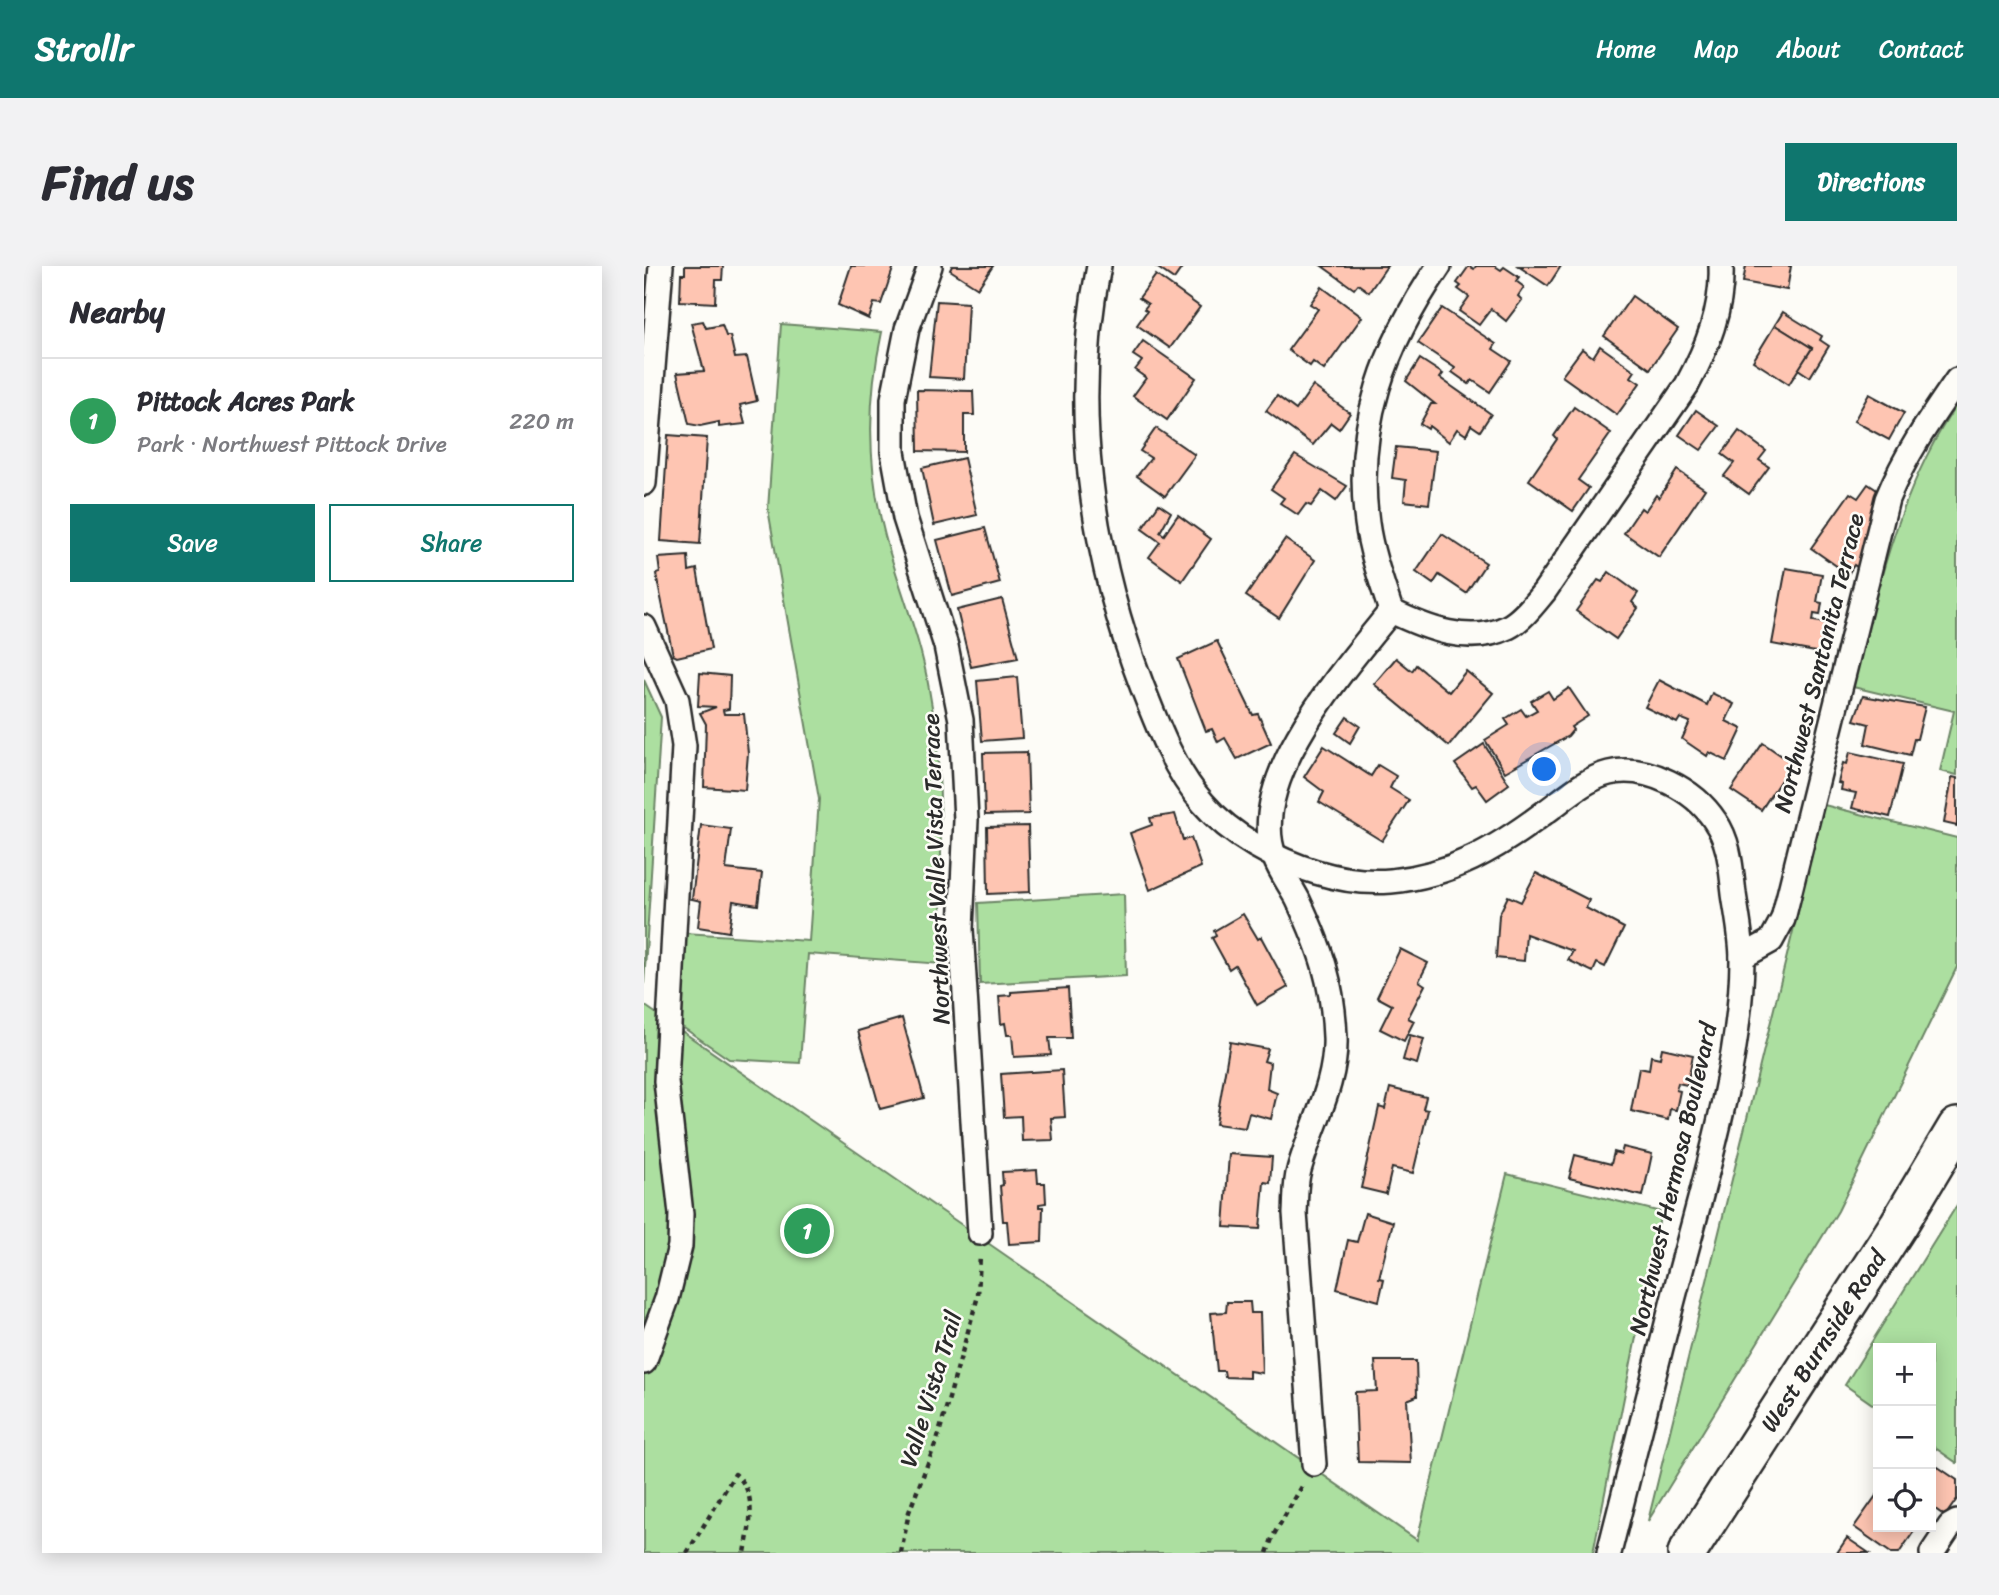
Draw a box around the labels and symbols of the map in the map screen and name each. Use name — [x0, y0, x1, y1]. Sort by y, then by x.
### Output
street label: Northwest Santanita Terrace — [1761, 508, 1877, 817]
street label: Northwest Valle Vista Terrace — [910, 712, 962, 1025]
your location — [1527, 752, 1561, 786]
street label: Northwest Hermosa Boulevard — [1617, 1016, 1730, 1339]
pin: 1 — [784, 1205, 830, 1257]
street label: West Burnside Road — [1749, 1240, 1899, 1441]
street label: Valle Vista Trail — [887, 1305, 975, 1472]

